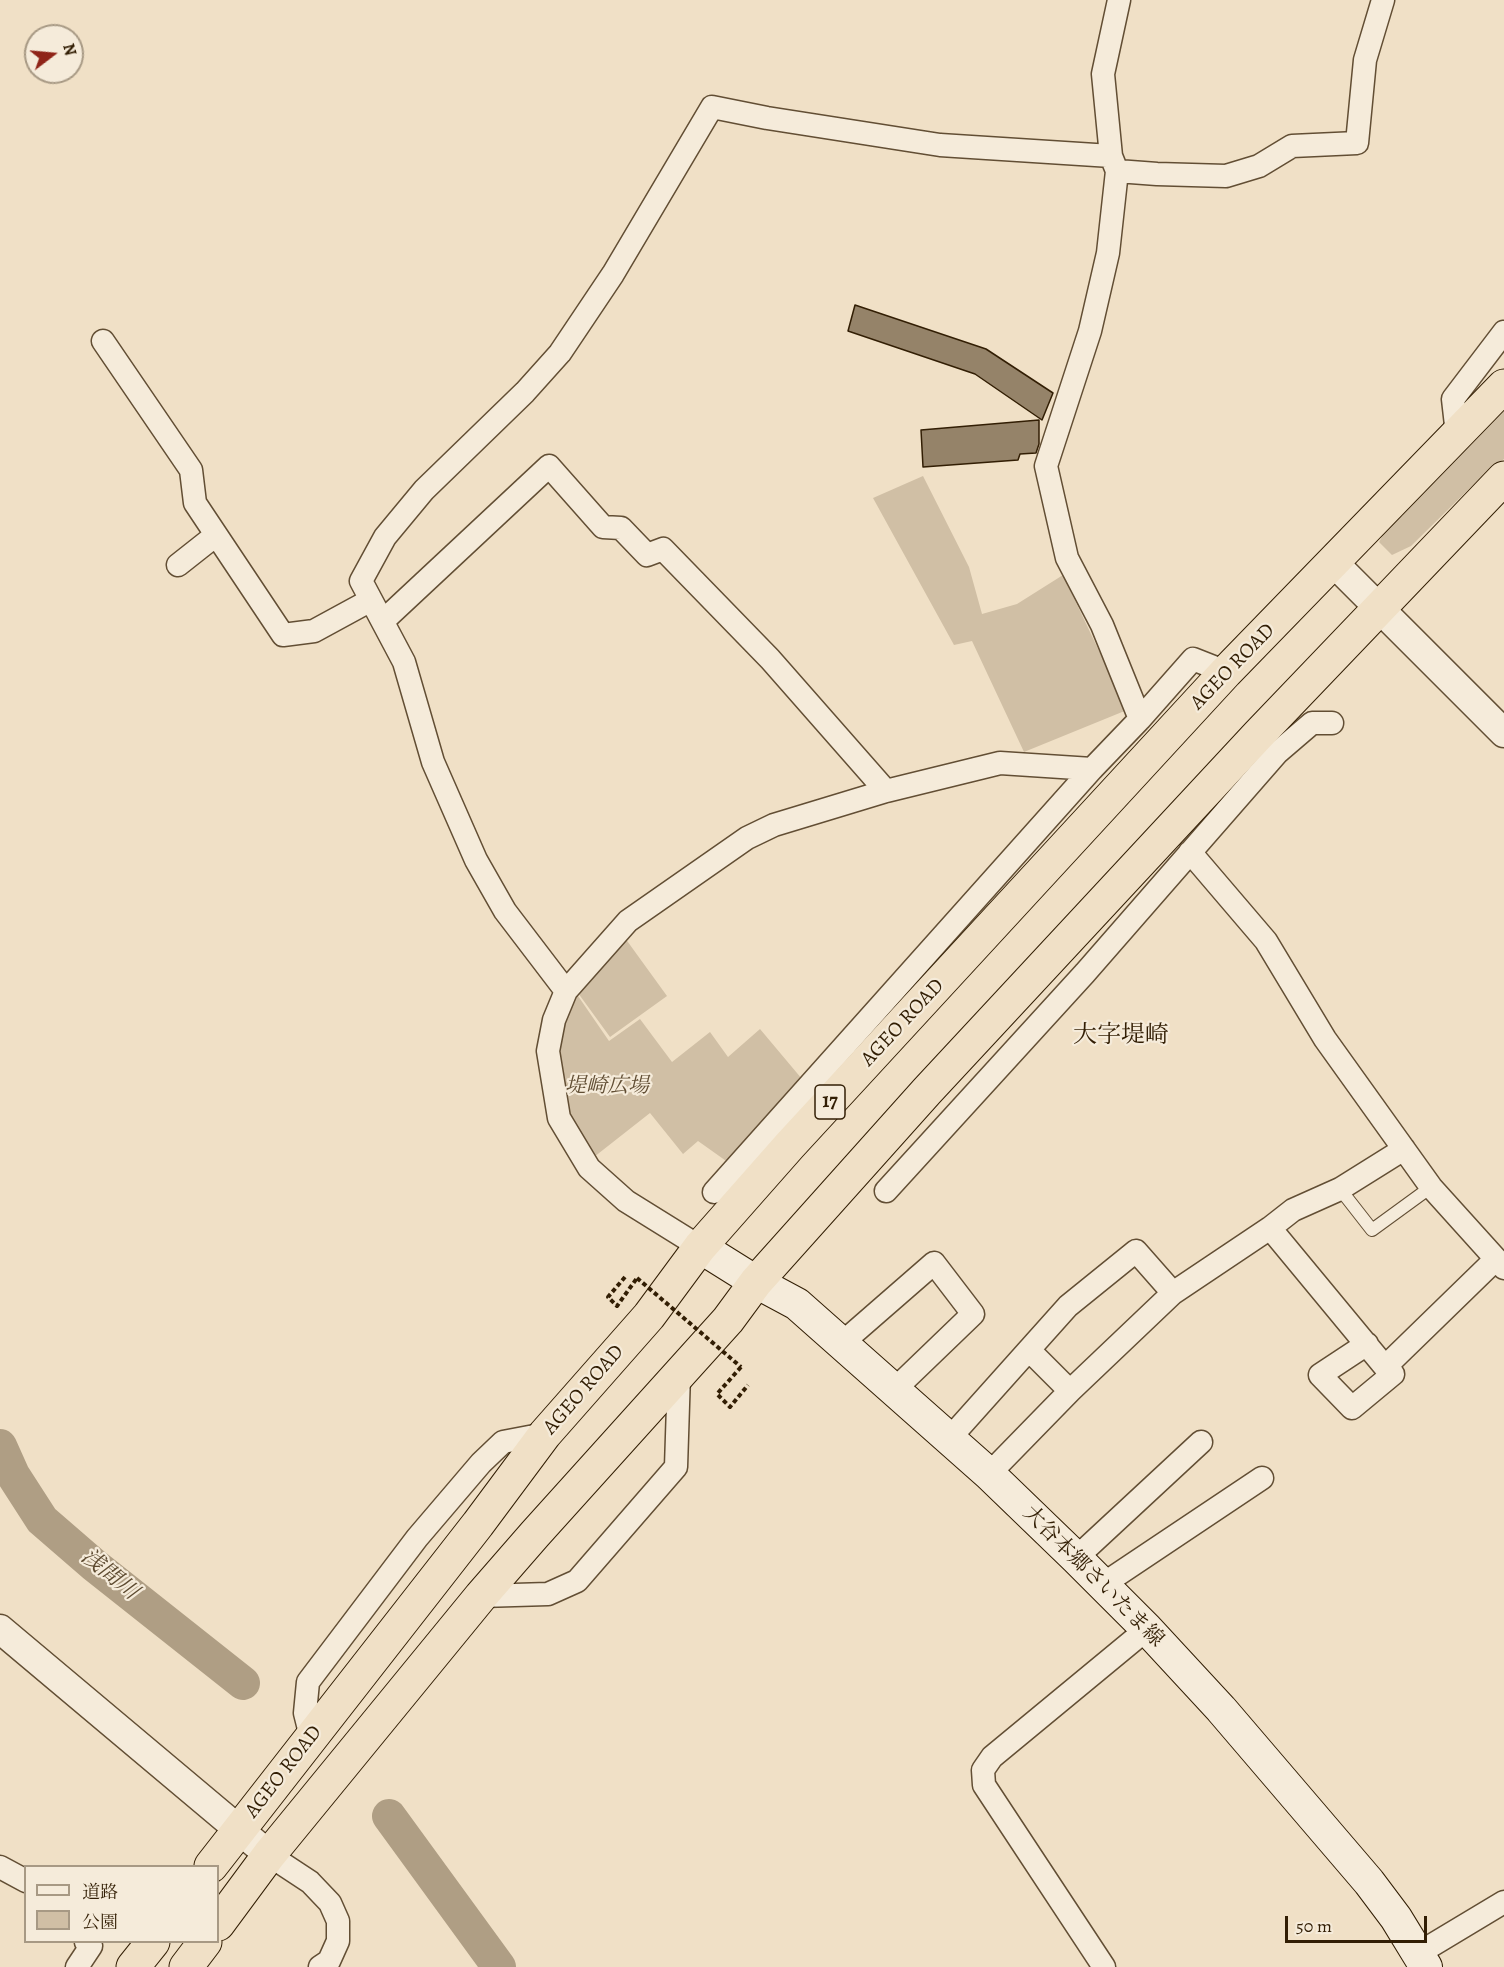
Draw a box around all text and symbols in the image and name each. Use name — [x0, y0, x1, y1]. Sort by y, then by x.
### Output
north arrow — [24, 24, 84, 84]
text: N — [57, 41, 82, 58]
street label: AGEO ROAD — [1185, 618, 1281, 716]
street label: AGEO ROAD — [856, 974, 950, 1072]
district label: 大字堤崎 — [1073, 1022, 1169, 1050]
park label: 堤崎広場 — [565, 1074, 649, 1100]
road number: 17 — [815, 1085, 845, 1119]
street label: AGEO ROAD — [538, 1340, 630, 1440]
street label: 大谷本郷さいたま線 — [1017, 1501, 1169, 1653]
water label: 浅間川 — [75, 1544, 143, 1606]
street label: AGEO ROAD — [240, 1721, 328, 1823]
legend — [24, 1865, 219, 1943]
text: 道路 — [82, 1880, 118, 1904]
scale bar — [1288, 1904, 1430, 1942]
text: 公園 — [82, 1910, 118, 1934]
text: 50 m — [1296, 1914, 1332, 1938]

